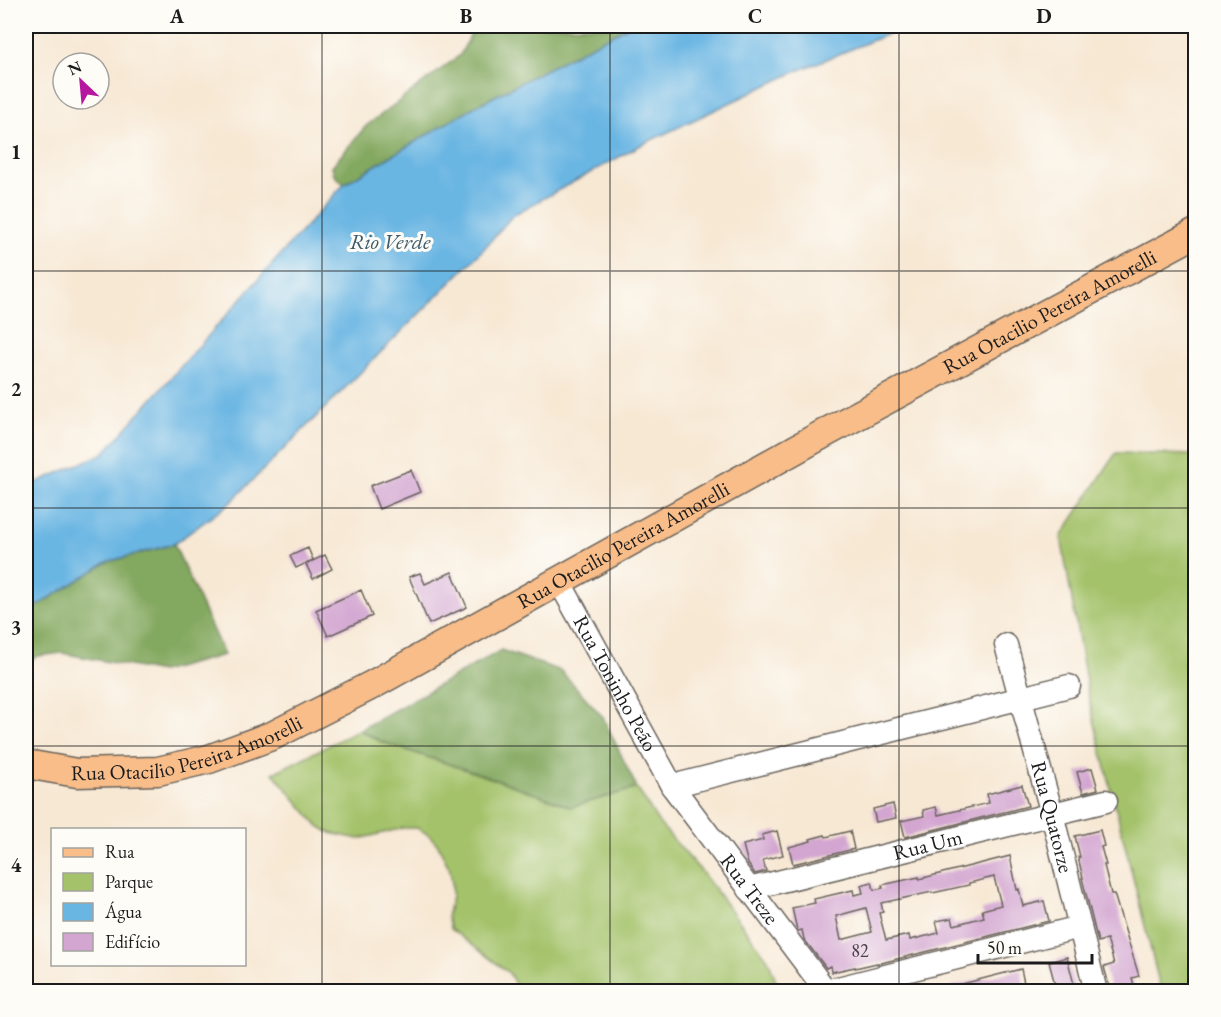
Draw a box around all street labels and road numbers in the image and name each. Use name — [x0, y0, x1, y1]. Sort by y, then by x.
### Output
street label: Rua Otacilio Pereira Amorelli — [938, 243, 1161, 380]
street label: Rua Otacilio Pereira Amorelli — [512, 475, 734, 615]
street label: Rua Toninho Peão — [568, 610, 664, 756]
street label: Rua Otacilio Pereira Amorelli — [71, 709, 307, 786]
street label: Rua Quatorze — [1025, 758, 1080, 875]
street label: Rua Um — [890, 823, 965, 866]
street label: Rua Treze — [714, 848, 785, 930]

